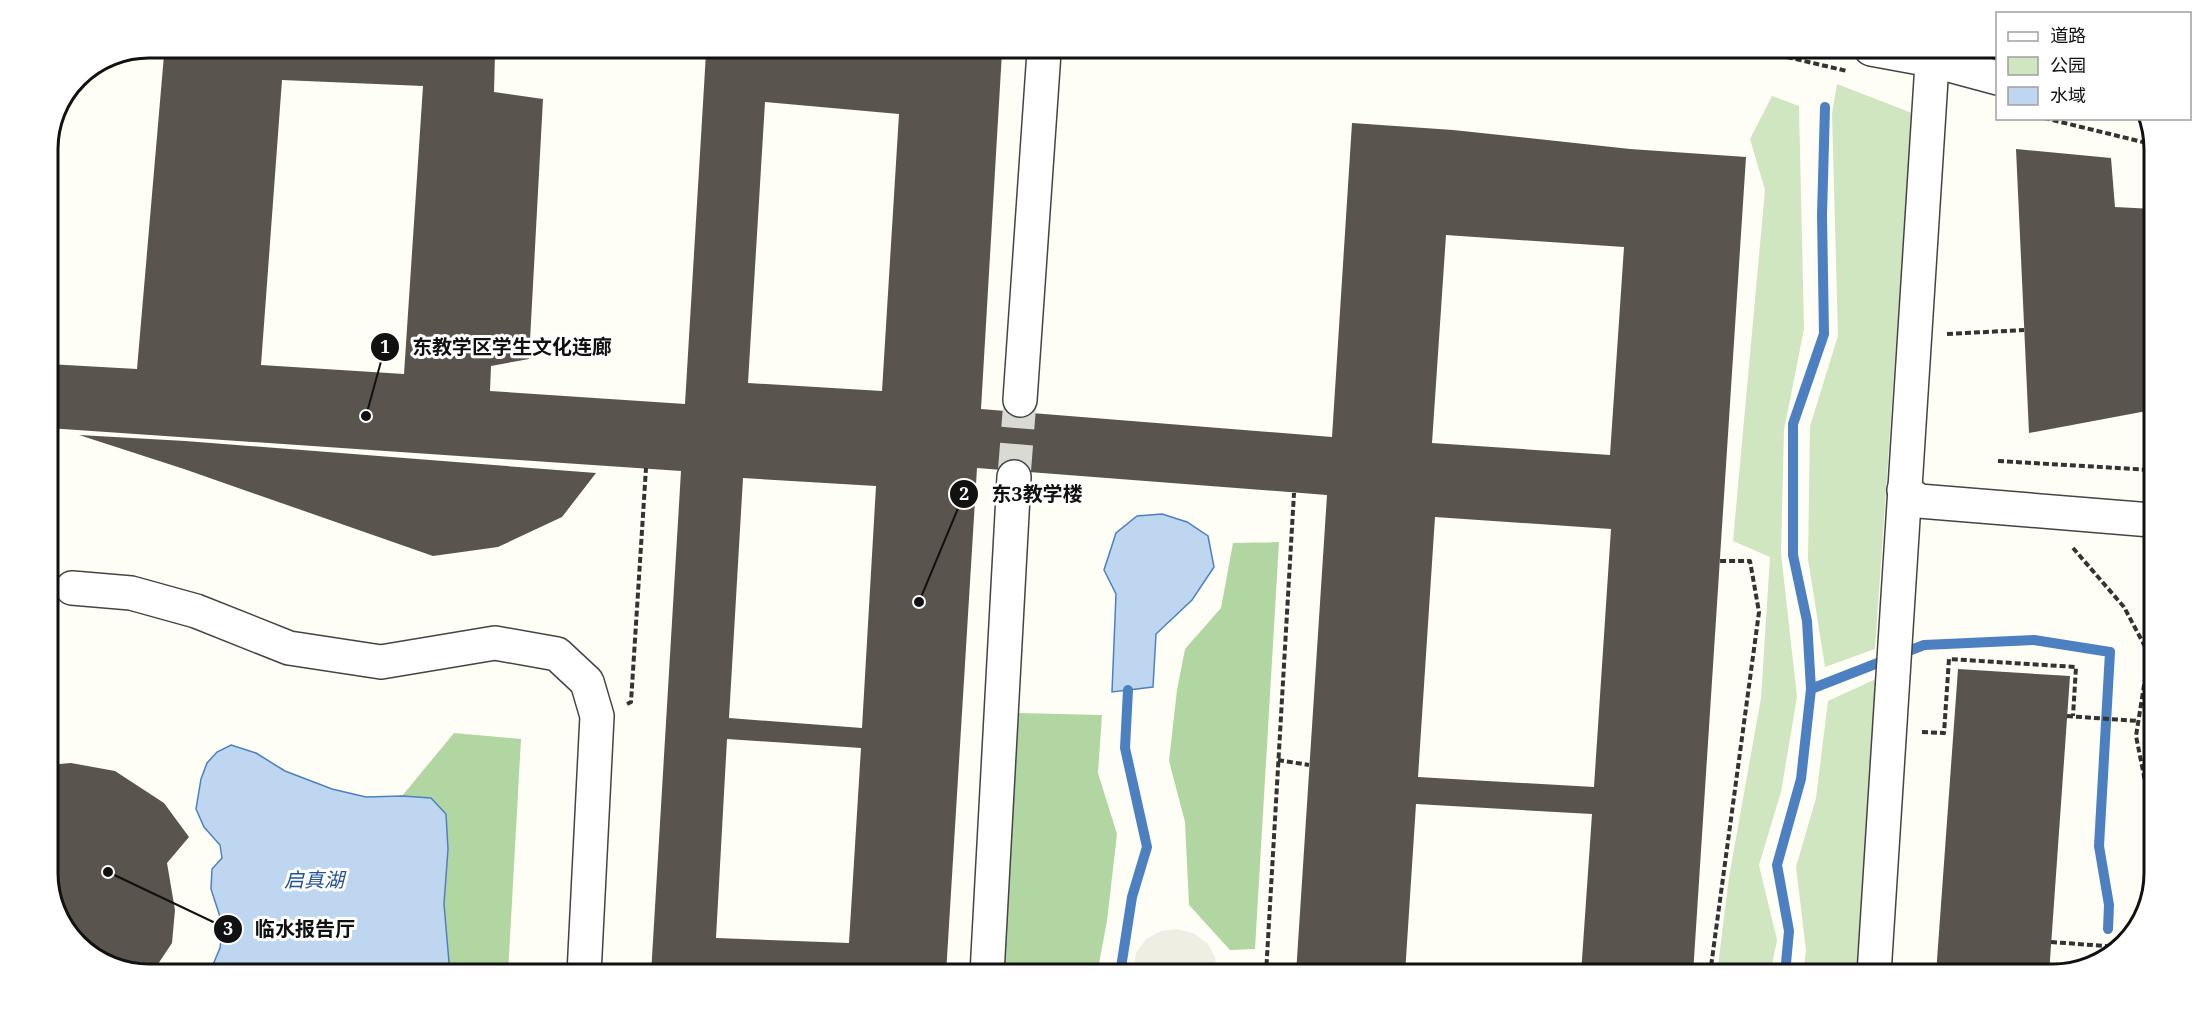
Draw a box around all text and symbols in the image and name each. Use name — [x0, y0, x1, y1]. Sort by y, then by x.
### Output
legend — [1996, 12, 2191, 120]
text: 道路 — [2050, 23, 2086, 47]
text: 公园 — [2050, 53, 2086, 77]
text: 水域 — [2050, 83, 2086, 107]
callout: 东教学区学生文化连廊 — [370, 328, 624, 366]
text: 东教学区学生文化连廊 — [412, 333, 612, 360]
text: 1 — [380, 334, 390, 358]
callout: 东3教学楼 — [949, 475, 1094, 513]
text: 东3教学楼 — [991, 480, 1083, 507]
text: 2 — [959, 481, 969, 505]
water label: 启真湖 — [284, 866, 347, 893]
callout: 临水报告厅 — [213, 910, 367, 948]
text: 临水报告厅 — [255, 915, 355, 942]
text: 3 — [223, 916, 233, 940]

